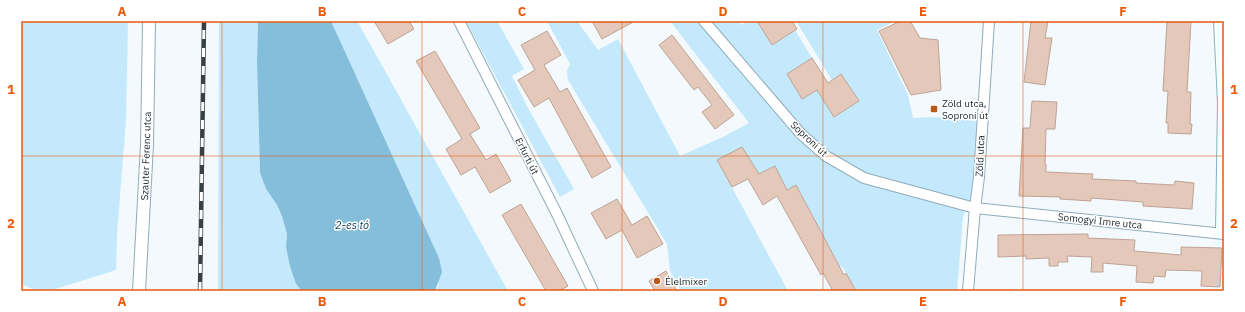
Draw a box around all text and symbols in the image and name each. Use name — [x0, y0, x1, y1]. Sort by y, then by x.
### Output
text: A — [118, 3, 127, 20]
text: B — [318, 3, 327, 20]
text: C — [518, 3, 527, 20]
text: D — [718, 3, 728, 20]
text: E — [919, 3, 927, 20]
text: F — [1119, 3, 1127, 20]
text: 1 — [7, 81, 15, 98]
text: 1 — [1230, 81, 1238, 98]
place label: Zöld utca, Soproni út — [942, 97, 989, 122]
marker: Zöld utca, Soproni út — [929, 104, 939, 114]
street label: Szauter Ferenc utca — [138, 111, 154, 201]
street label: Soproni út — [788, 119, 831, 160]
street label: Zöld utca — [972, 134, 988, 177]
street label: Erfurti út — [512, 135, 542, 177]
street label: Somogyi Imre utca — [1057, 210, 1143, 232]
text: 2 — [7, 215, 15, 232]
text: 2 — [1230, 215, 1238, 232]
water label: 2-es tó — [335, 218, 369, 232]
place label: Élelmixer — [665, 275, 707, 288]
marker: Élelmixer — [652, 276, 662, 286]
text: A — [118, 293, 127, 310]
text: B — [318, 293, 327, 310]
text: C — [518, 293, 527, 310]
text: D — [718, 293, 728, 310]
text: E — [919, 293, 927, 310]
text: F — [1119, 293, 1127, 310]

